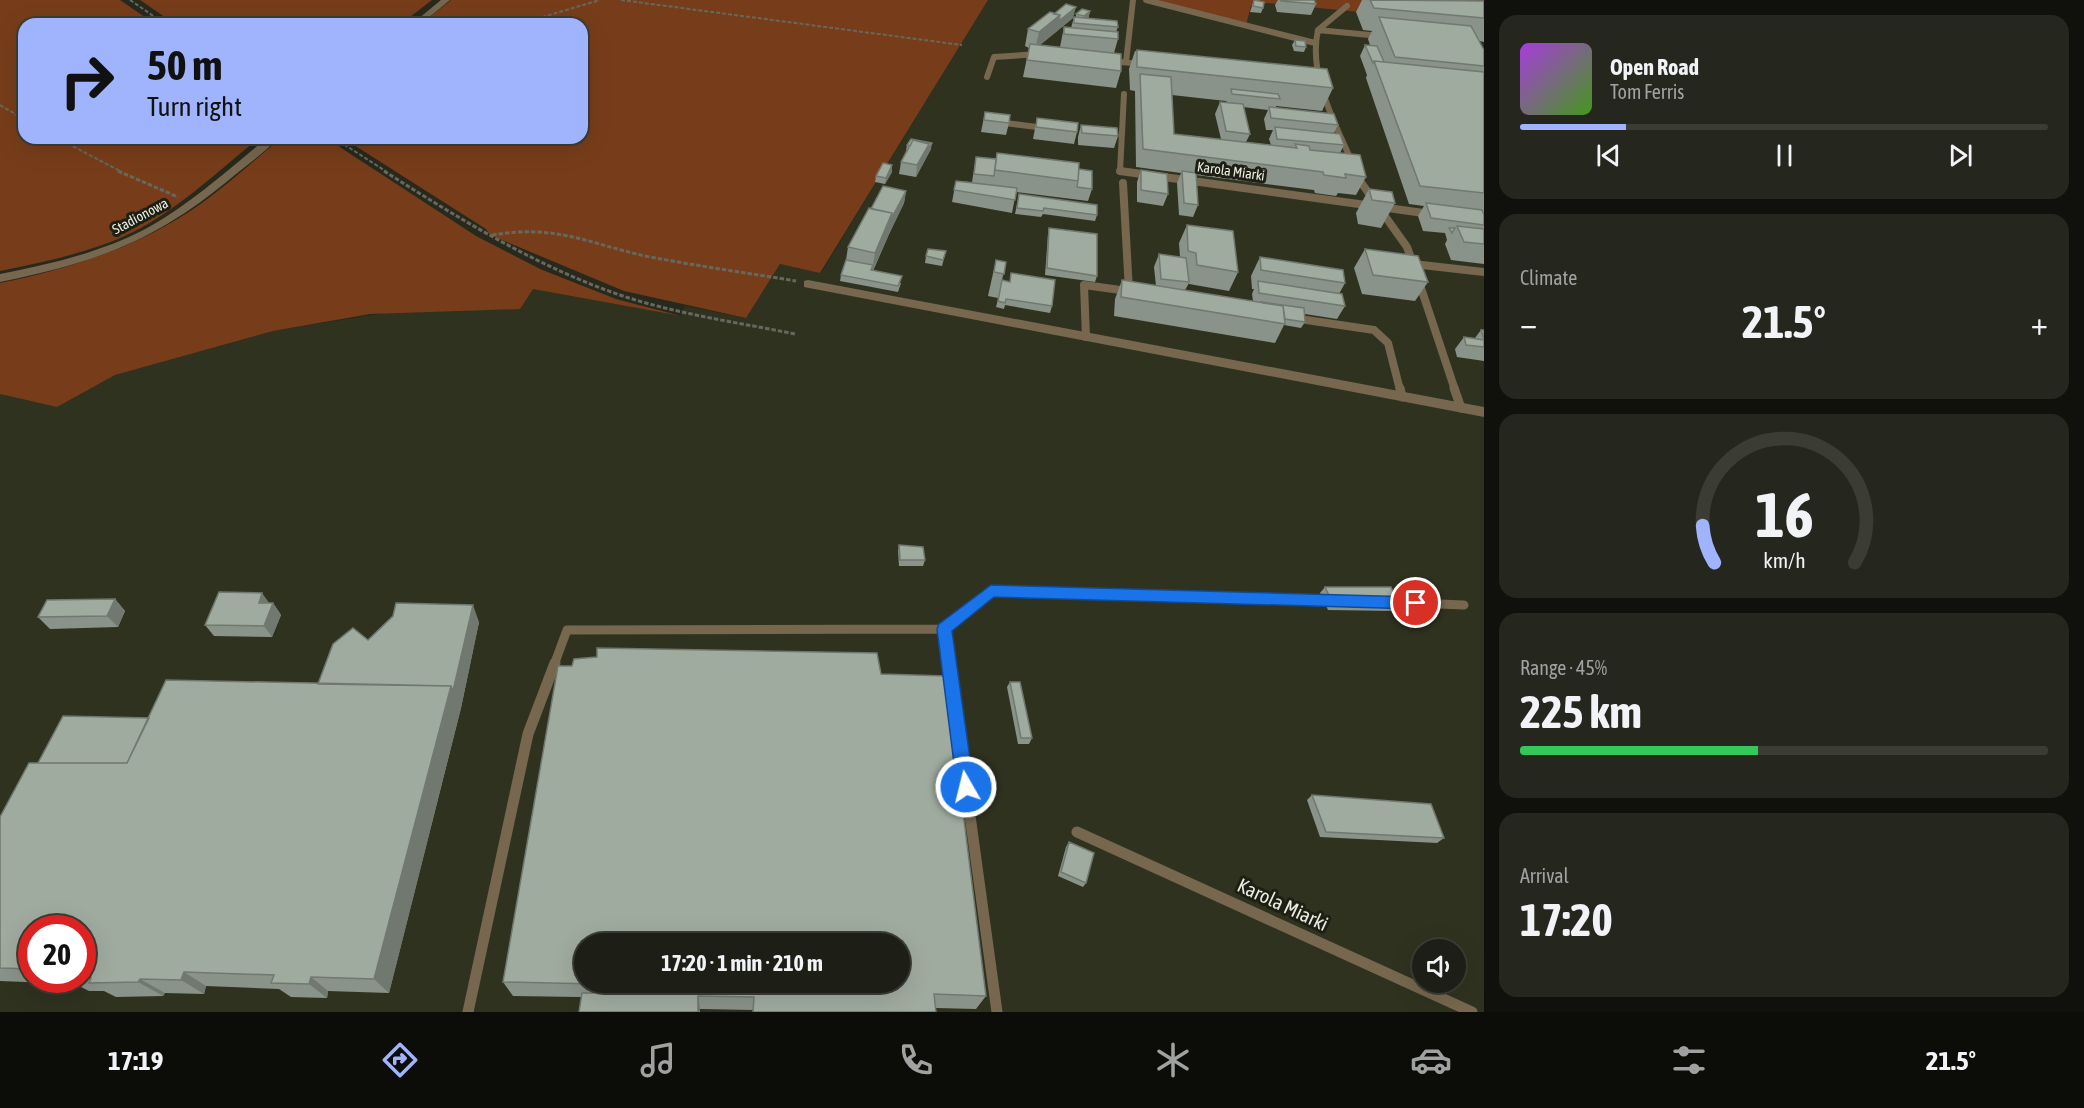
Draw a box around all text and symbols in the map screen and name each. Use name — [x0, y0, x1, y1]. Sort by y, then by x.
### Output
text: 50 m — [147, 41, 222, 89]
icon: right — [48, 42, 126, 120]
text: Open Road — [1610, 54, 1699, 80]
text: Tom Ferris — [1610, 80, 1684, 103]
text: Turn right — [147, 91, 242, 122]
icon: previous — [1592, 139, 1625, 172]
icon: pause — [1768, 139, 1801, 172]
icon: next — [1944, 139, 1977, 172]
street label: Karola Miarki — [1196, 158, 1266, 184]
street label: Stadionowa — [109, 195, 171, 237]
text: Climate — [1520, 266, 1577, 289]
text: 21.5° — [1742, 296, 1826, 348]
text: − — [1520, 304, 1537, 342]
text: + — [2031, 304, 2048, 342]
text: 16 — [1755, 479, 1813, 550]
text: km/h — [1763, 548, 1805, 573]
pin — [1390, 577, 1441, 628]
icon: arrive — [1399, 586, 1432, 619]
text: Range · 45% — [1520, 656, 1607, 679]
text: 225 km — [1520, 686, 1642, 738]
position arrow — [934, 755, 998, 819]
text: Arrival — [1520, 864, 1569, 887]
street label: Karola Miarki — [1234, 873, 1332, 935]
text: 17:20 — [1520, 894, 1613, 946]
speed limit sign: 20 — [18, 915, 96, 993]
map controls — [1412, 939, 1466, 993]
button: sound — [1412, 939, 1466, 993]
text: 17:20 · 1 min · 210 m — [661, 950, 823, 976]
icon: directions — [379, 1039, 421, 1081]
icon: music — [637, 1039, 679, 1081]
icon: phone — [895, 1039, 937, 1081]
icon: climate — [1152, 1039, 1194, 1081]
icon: car — [1410, 1039, 1452, 1081]
icon: filters — [1668, 1039, 1710, 1081]
text: 17:19 — [108, 1045, 163, 1076]
text: 21.5° — [1926, 1045, 1976, 1076]

